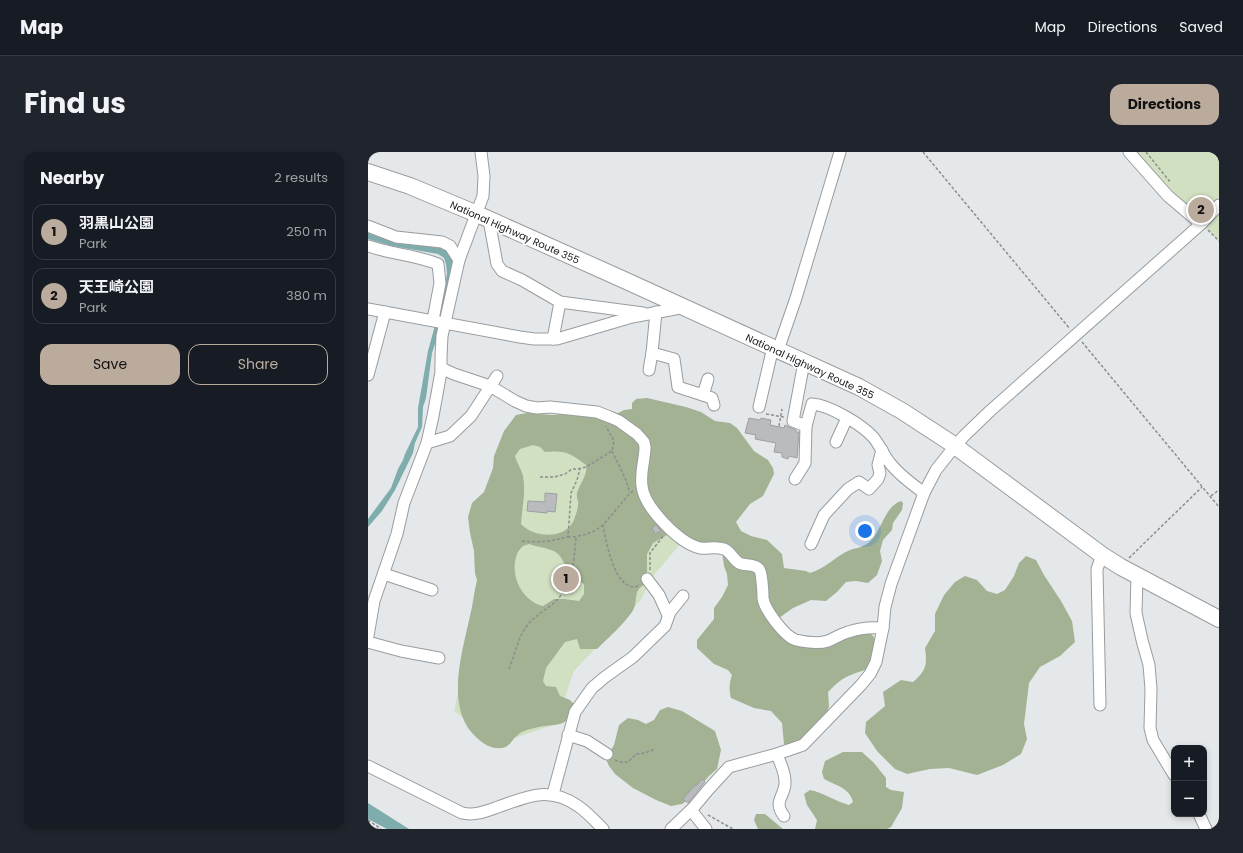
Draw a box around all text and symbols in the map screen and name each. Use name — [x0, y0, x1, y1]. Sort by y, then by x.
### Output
text: Map — [20, 14, 63, 41]
text: Map — [1035, 17, 1066, 37]
text: Directions — [1088, 17, 1157, 37]
text: Saved — [1179, 17, 1223, 37]
text: Find us — [24, 84, 126, 123]
button: Directions — [1110, 84, 1219, 125]
text: Nearby — [40, 166, 104, 190]
text: 2 results — [274, 168, 328, 187]
pin: 2 — [1188, 195, 1214, 225]
street label: National Highway Route 355 — [448, 197, 582, 268]
text: 羽黒山公園 — [79, 212, 154, 233]
text: 1 — [52, 222, 56, 241]
text: 250 m — [286, 222, 327, 241]
text: Park — [79, 234, 107, 253]
text: 天王崎公園 — [79, 276, 154, 297]
text: 2 — [50, 286, 58, 305]
text: 380 m — [286, 286, 327, 305]
text: Park — [79, 298, 107, 317]
street label: National Highway Route 355 — [743, 330, 877, 403]
button: Save — [40, 344, 180, 385]
button: Share — [188, 344, 328, 385]
your location — [855, 521, 875, 541]
pin: 1 — [553, 564, 579, 594]
map controls — [1171, 745, 1207, 817]
button: + — [1171, 745, 1207, 781]
button: − — [1171, 781, 1207, 817]

